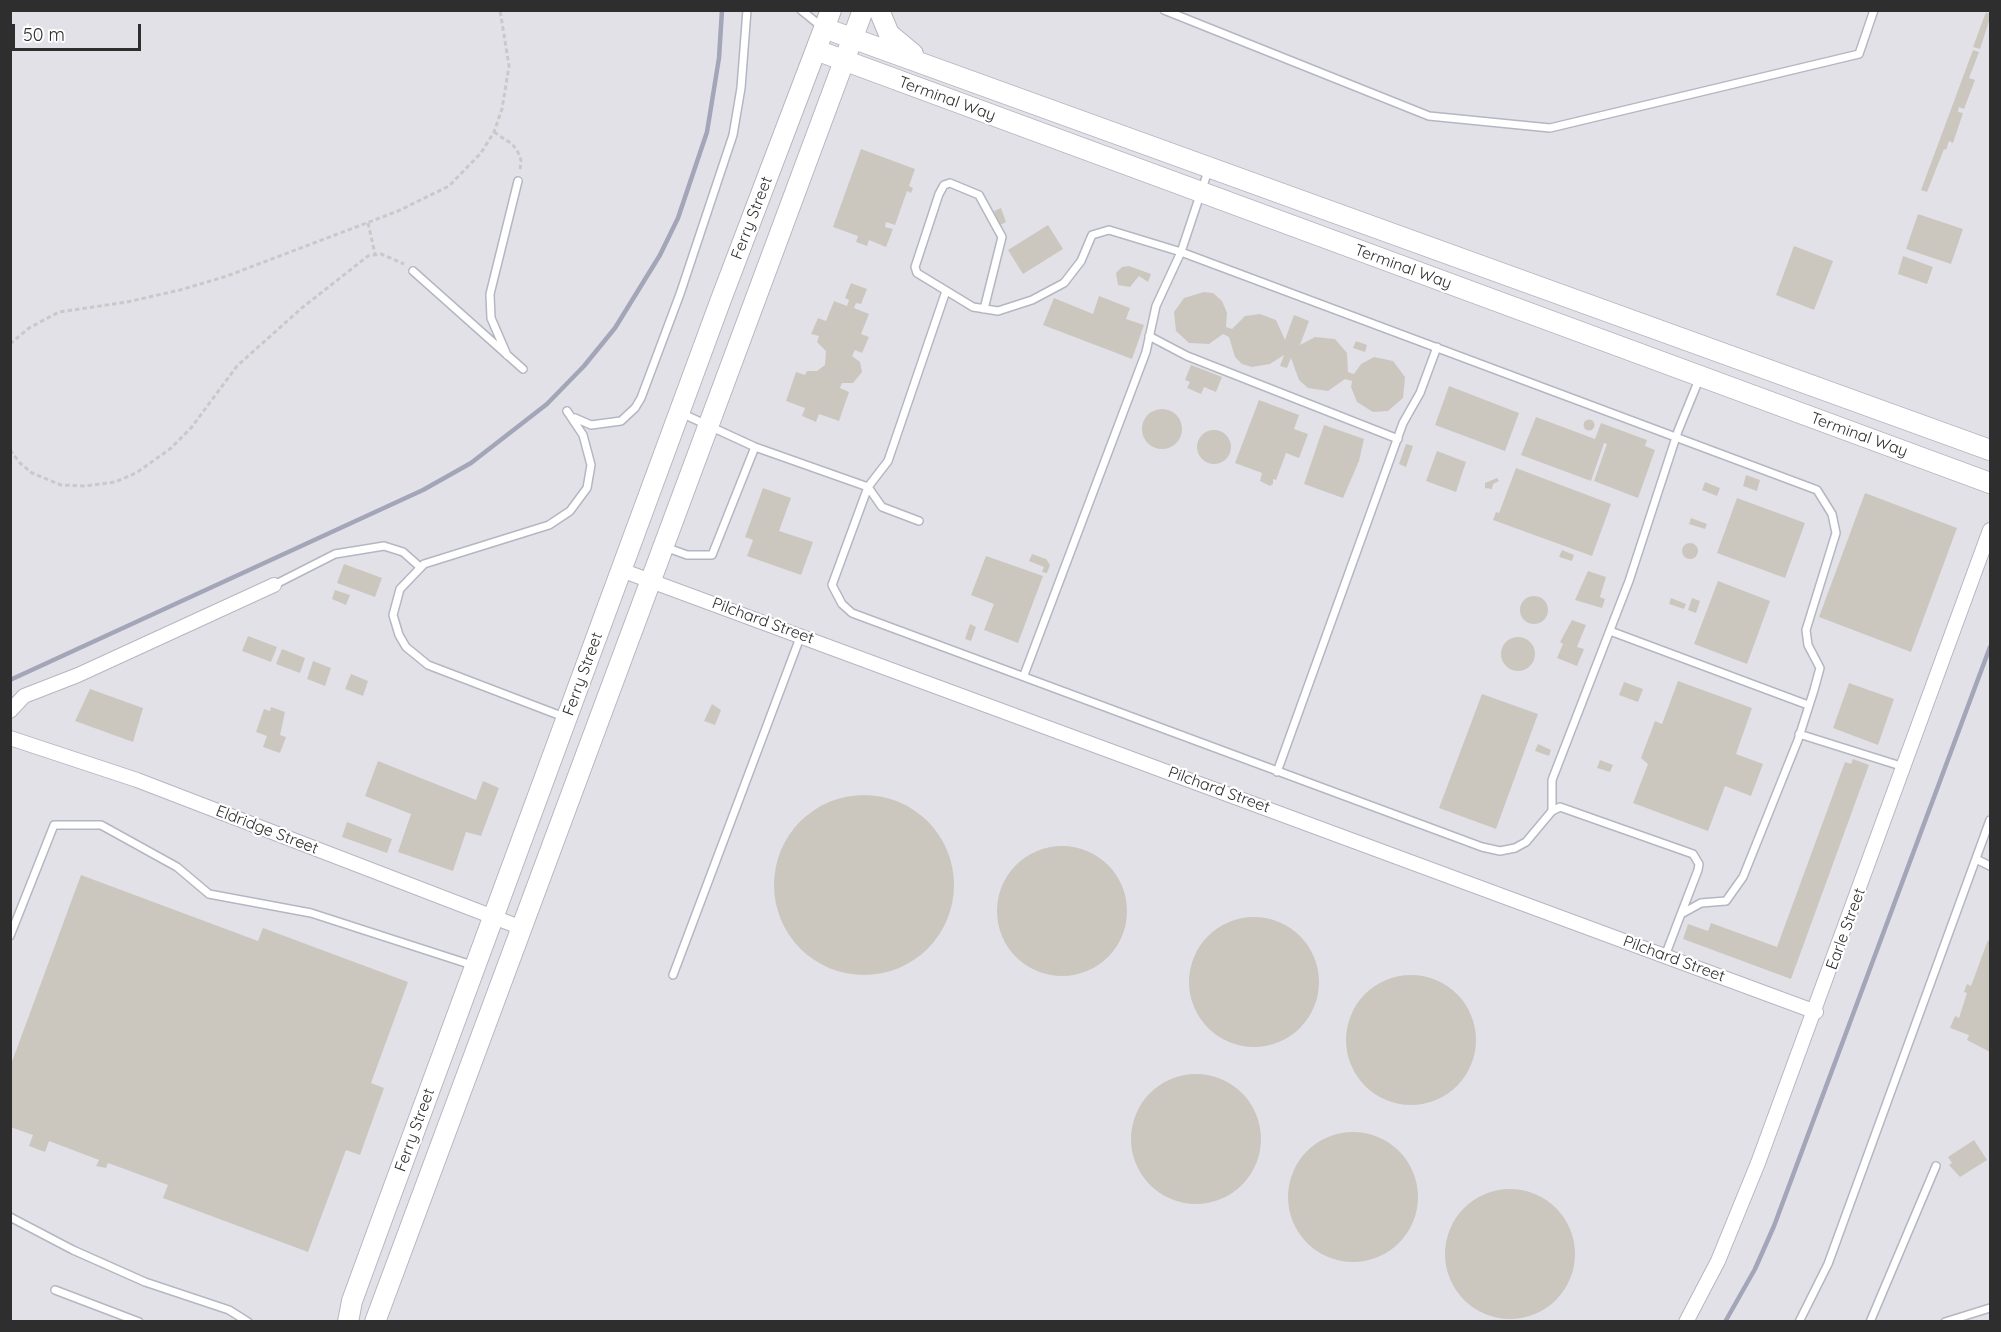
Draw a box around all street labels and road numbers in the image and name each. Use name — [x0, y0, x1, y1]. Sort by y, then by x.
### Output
street label: Terminal Way — [896, 73, 998, 125]
street label: Ferry Street — [727, 174, 777, 262]
street label: Terminal Way — [1352, 241, 1454, 293]
street label: Terminal Way — [1808, 409, 1910, 461]
street label: Pilchard Street — [709, 594, 817, 648]
street label: Ferry Street — [559, 630, 607, 718]
street label: Pilchard Street — [1165, 763, 1273, 817]
street label: Eldridge Street — [213, 802, 321, 858]
street label: Earle Street — [1822, 885, 1870, 973]
street label: Pilchard Street — [1620, 932, 1728, 986]
street label: Ferry Street — [391, 1086, 439, 1174]

